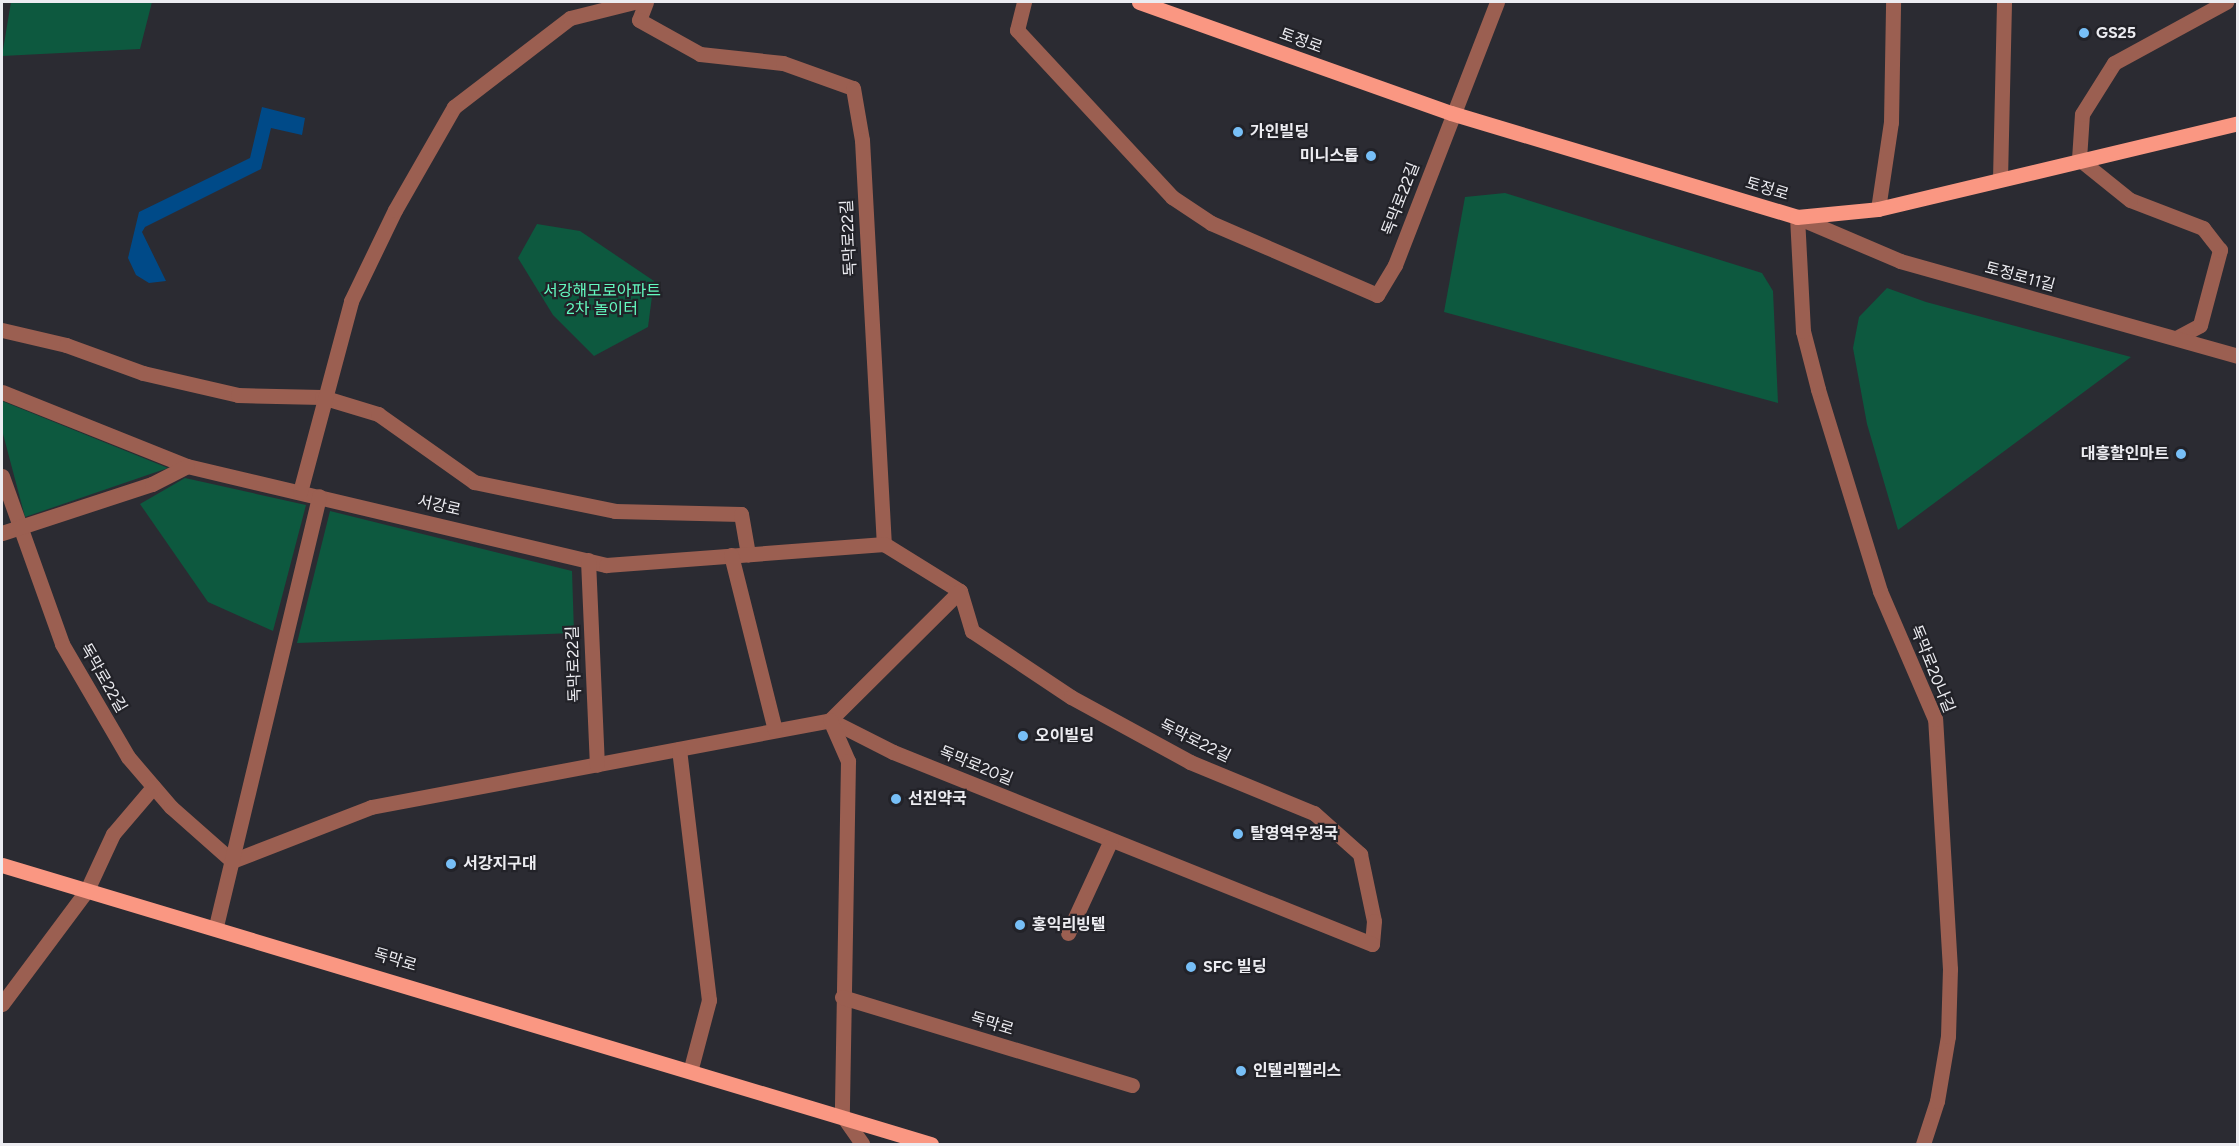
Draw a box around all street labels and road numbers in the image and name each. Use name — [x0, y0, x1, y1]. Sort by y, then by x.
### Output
street label: 토정로 — [1277, 24, 1325, 58]
street label: 독막로22길 — [1378, 160, 1424, 238]
street label: 토정로 — [1743, 173, 1791, 205]
street label: 독막로22길 — [837, 199, 861, 277]
street label: 토정로11길 — [1983, 258, 2057, 296]
street label: 서강로 — [415, 492, 463, 520]
street label: 독막로20나길 — [1906, 622, 1958, 716]
street label: 독막로22길 — [563, 625, 585, 703]
street label: 독막로22길 — [75, 640, 131, 716]
street label: 독막로22길 — [1156, 716, 1234, 766]
street label: 독막로20길 — [936, 742, 1016, 790]
street label: 독막로 — [371, 944, 419, 976]
street label: 독막로 — [968, 1008, 1016, 1040]

